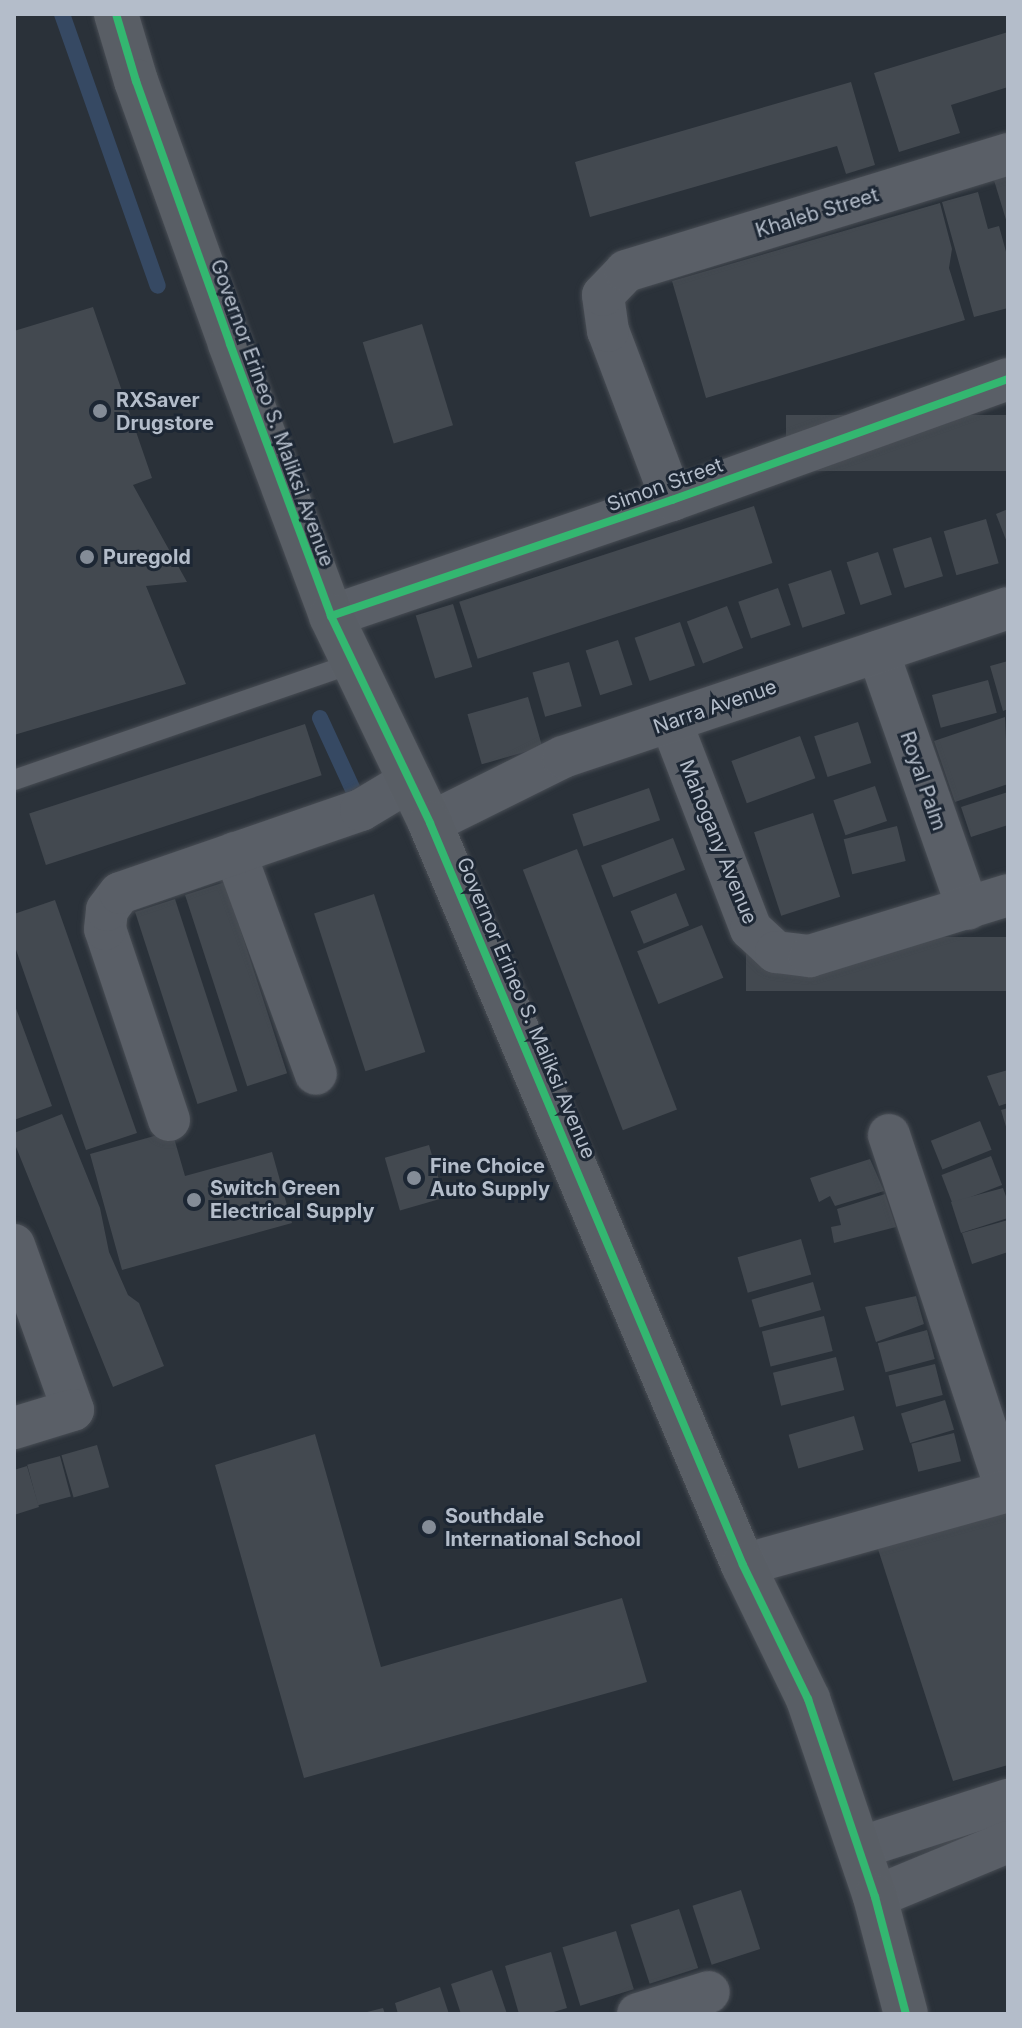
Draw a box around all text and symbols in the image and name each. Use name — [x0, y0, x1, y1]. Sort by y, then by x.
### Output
street label: Khaleb Street — [753, 183, 881, 243]
street label: Governor Erineo S. Maliksi Avenue — [205, 256, 339, 570]
place label: RXSaver Drugstore — [116, 388, 214, 435]
marker: RXSaver Drugstore — [91, 402, 109, 420]
street label: Simon Street — [604, 453, 726, 517]
place label: Puregold — [103, 545, 191, 569]
marker: Puregold — [78, 548, 96, 566]
street label: Narra Avenue — [650, 675, 780, 739]
street label: Royal Palm — [895, 728, 951, 834]
street label: Mahogany Avenue — [674, 756, 762, 928]
street label: Governor Erineo S. Maliksi Avenue — [451, 854, 601, 1162]
place label: Fine Choice Auto Supply — [430, 1154, 550, 1201]
marker: Fine Choice Auto Supply — [405, 1169, 423, 1187]
place label: Switch Green Electrical Supply — [210, 1176, 374, 1223]
marker: Switch Green Electrical Supply — [185, 1191, 203, 1209]
place label: Southdale International School — [445, 1504, 641, 1551]
marker: Southdale International School — [420, 1518, 438, 1536]

